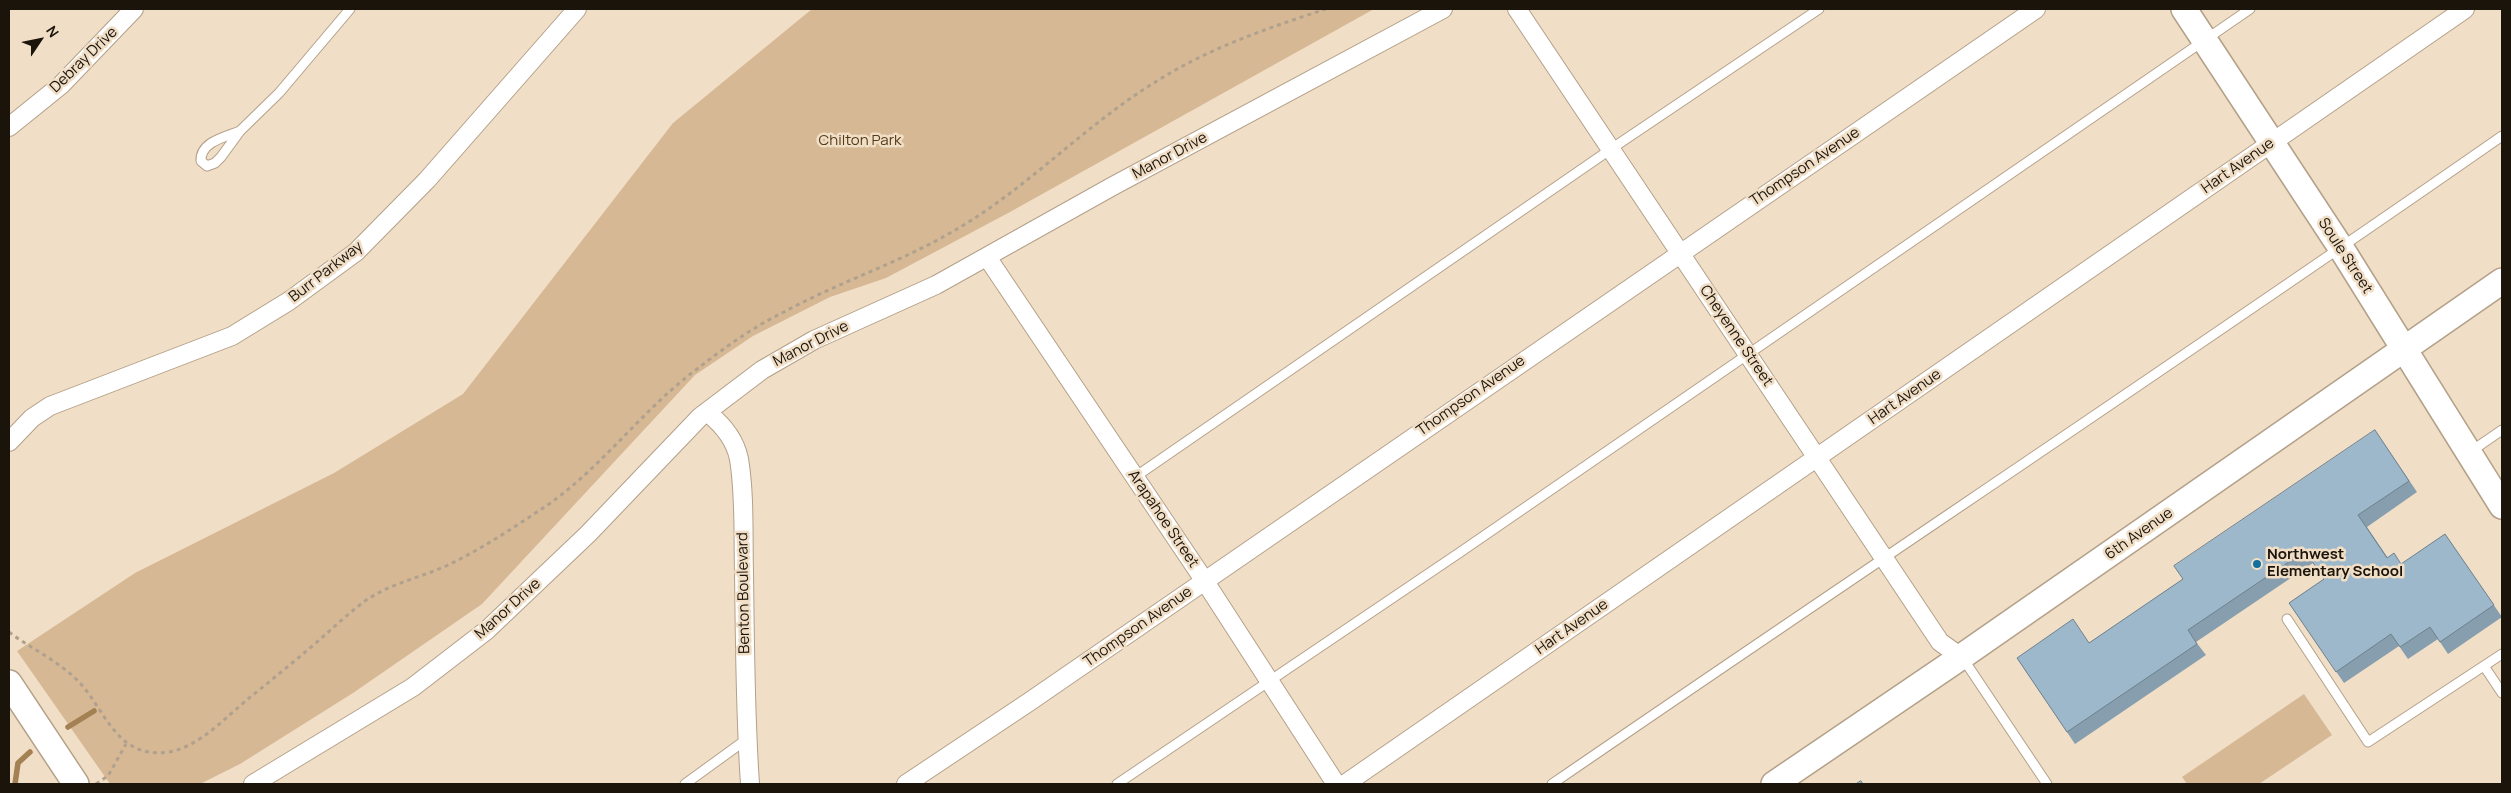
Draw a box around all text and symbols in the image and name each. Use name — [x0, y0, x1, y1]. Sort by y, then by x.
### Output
north arrow — [15, 15, 65, 65]
text: N — [42, 22, 64, 41]
street label: Debray Drive — [47, 23, 121, 97]
street label: Thompson Avenue — [1747, 124, 1863, 210]
street label: Manor Drive — [1130, 129, 1210, 183]
park label: Chilton Park — [818, 132, 902, 150]
street label: Hart Avenue — [2198, 134, 2278, 198]
street label: Soule Street — [2314, 215, 2376, 297]
street label: Burr Parkway — [286, 238, 366, 306]
street label: Cheyenne Street — [1696, 282, 1776, 390]
street label: Manor Drive — [770, 317, 852, 371]
street label: Thompson Avenue — [1413, 352, 1529, 440]
street label: Hart Avenue — [1865, 365, 1945, 429]
street label: Arapahoe Street — [1124, 467, 1202, 571]
street label: 6th Avenue — [2102, 504, 2176, 564]
street label: Benton Boulevard — [734, 532, 754, 654]
place label: Northwest Elementary School — [2267, 546, 2403, 581]
marker: Northwest Elementary School — [2251, 558, 2263, 570]
street label: Manor Drive — [471, 575, 545, 643]
street label: Thompson Avenue — [1080, 583, 1196, 671]
street label: Hart Avenue — [1532, 595, 1612, 659]

